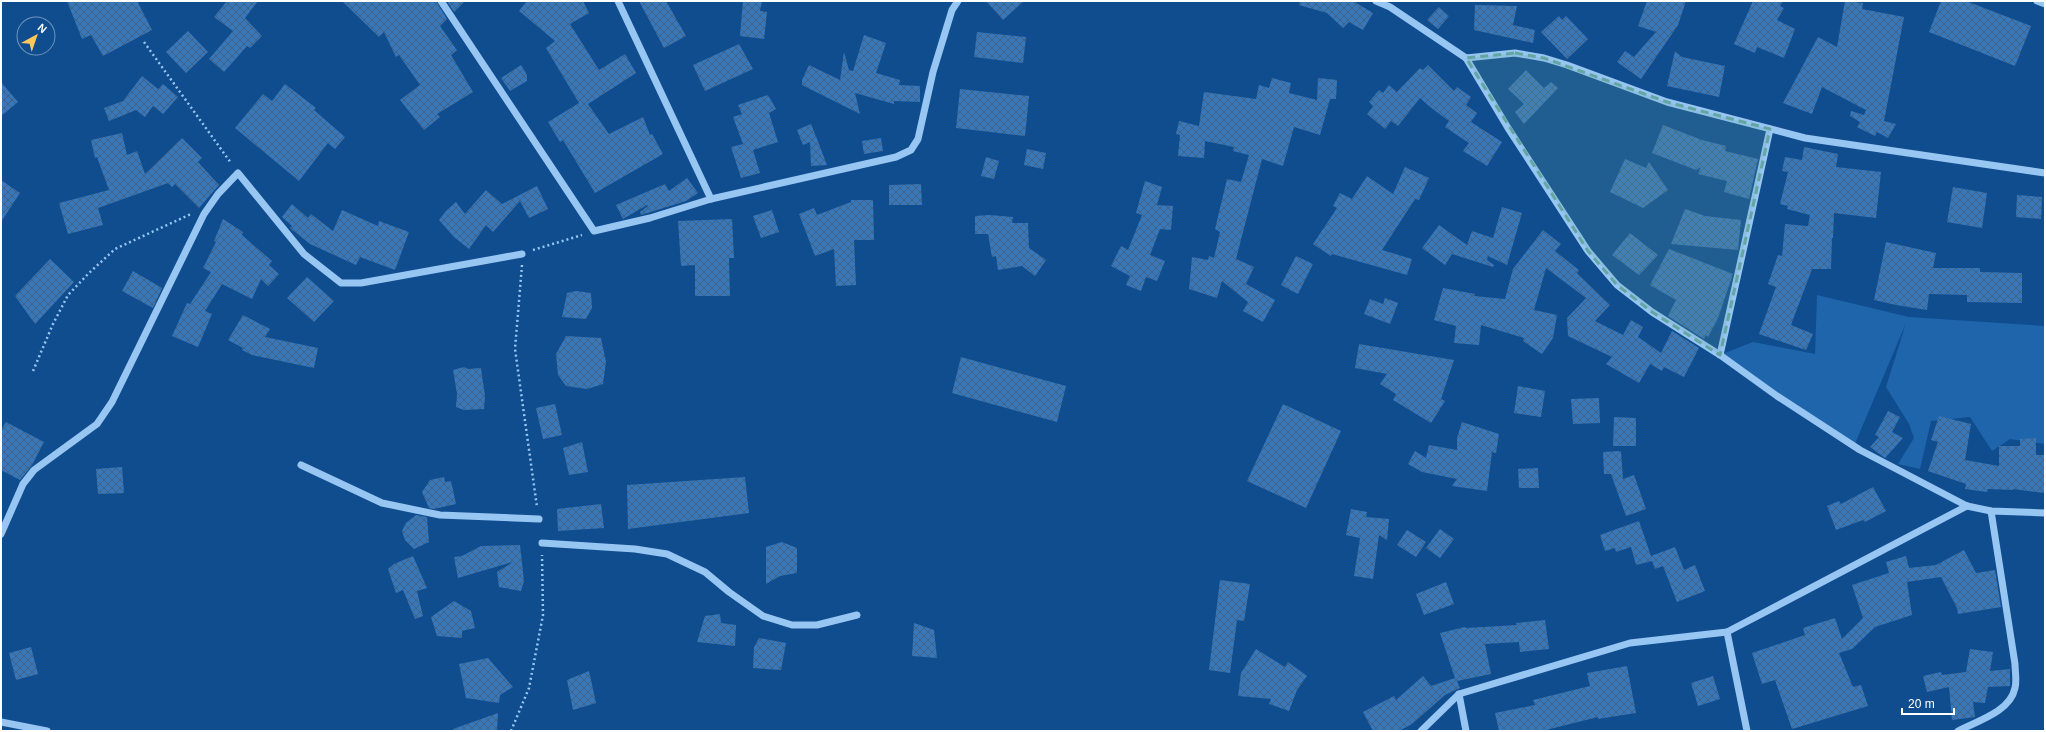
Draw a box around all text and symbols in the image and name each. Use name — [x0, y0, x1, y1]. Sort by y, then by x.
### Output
north arrow — [16, 16, 56, 56]
text: N — [36, 21, 49, 36]
scale bar — [1902, 690, 1954, 716]
text: 20 m — [1908, 697, 1935, 711]

